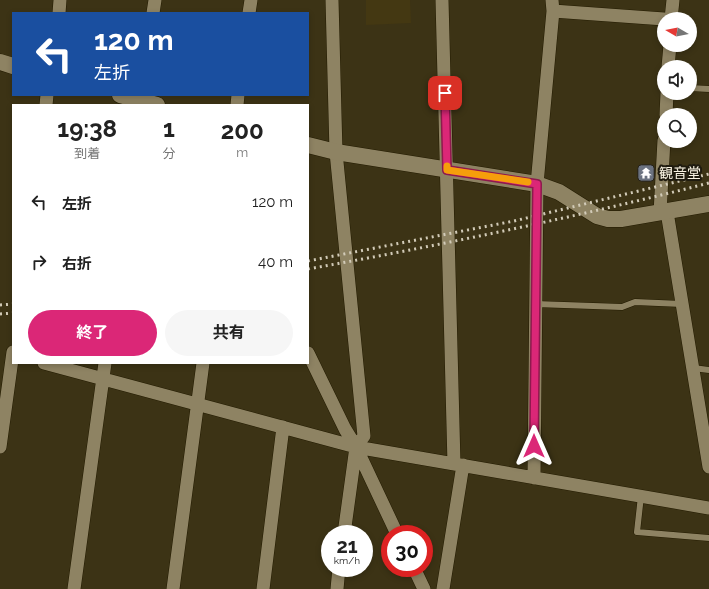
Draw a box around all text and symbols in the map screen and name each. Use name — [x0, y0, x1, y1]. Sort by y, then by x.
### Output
north arrow — [657, 12, 697, 52]
map controls — [657, 12, 697, 148]
text: 120 m — [94, 24, 174, 57]
icon: left — [28, 28, 80, 80]
button: sound — [657, 60, 697, 100]
text: 左折 — [94, 62, 130, 83]
pin — [428, 76, 462, 110]
icon: arrive — [434, 82, 456, 104]
button: search — [657, 108, 697, 148]
text: 19:38 — [57, 114, 117, 143]
text: 1 — [163, 114, 175, 143]
text: 200 — [221, 116, 264, 145]
text: m — [236, 145, 248, 160]
text: 到着 — [74, 146, 100, 161]
text: 分 — [162, 146, 175, 161]
temple icon: 観音堂 — [636, 163, 656, 183]
place label: 観音堂 — [659, 165, 701, 181]
icon: left — [28, 191, 50, 213]
text: 120 m — [252, 193, 293, 211]
text: 左折 — [62, 195, 92, 213]
icon: right — [28, 251, 50, 273]
text: 40 m — [258, 253, 293, 271]
text: 右折 — [62, 255, 92, 273]
button: 終了 — [28, 310, 157, 356]
button: 共有 — [165, 310, 293, 356]
position arrow — [513, 425, 555, 467]
speed limit sign: 30 — [381, 525, 433, 577]
text: 21 — [336, 534, 358, 558]
text: km/h — [334, 555, 360, 566]

